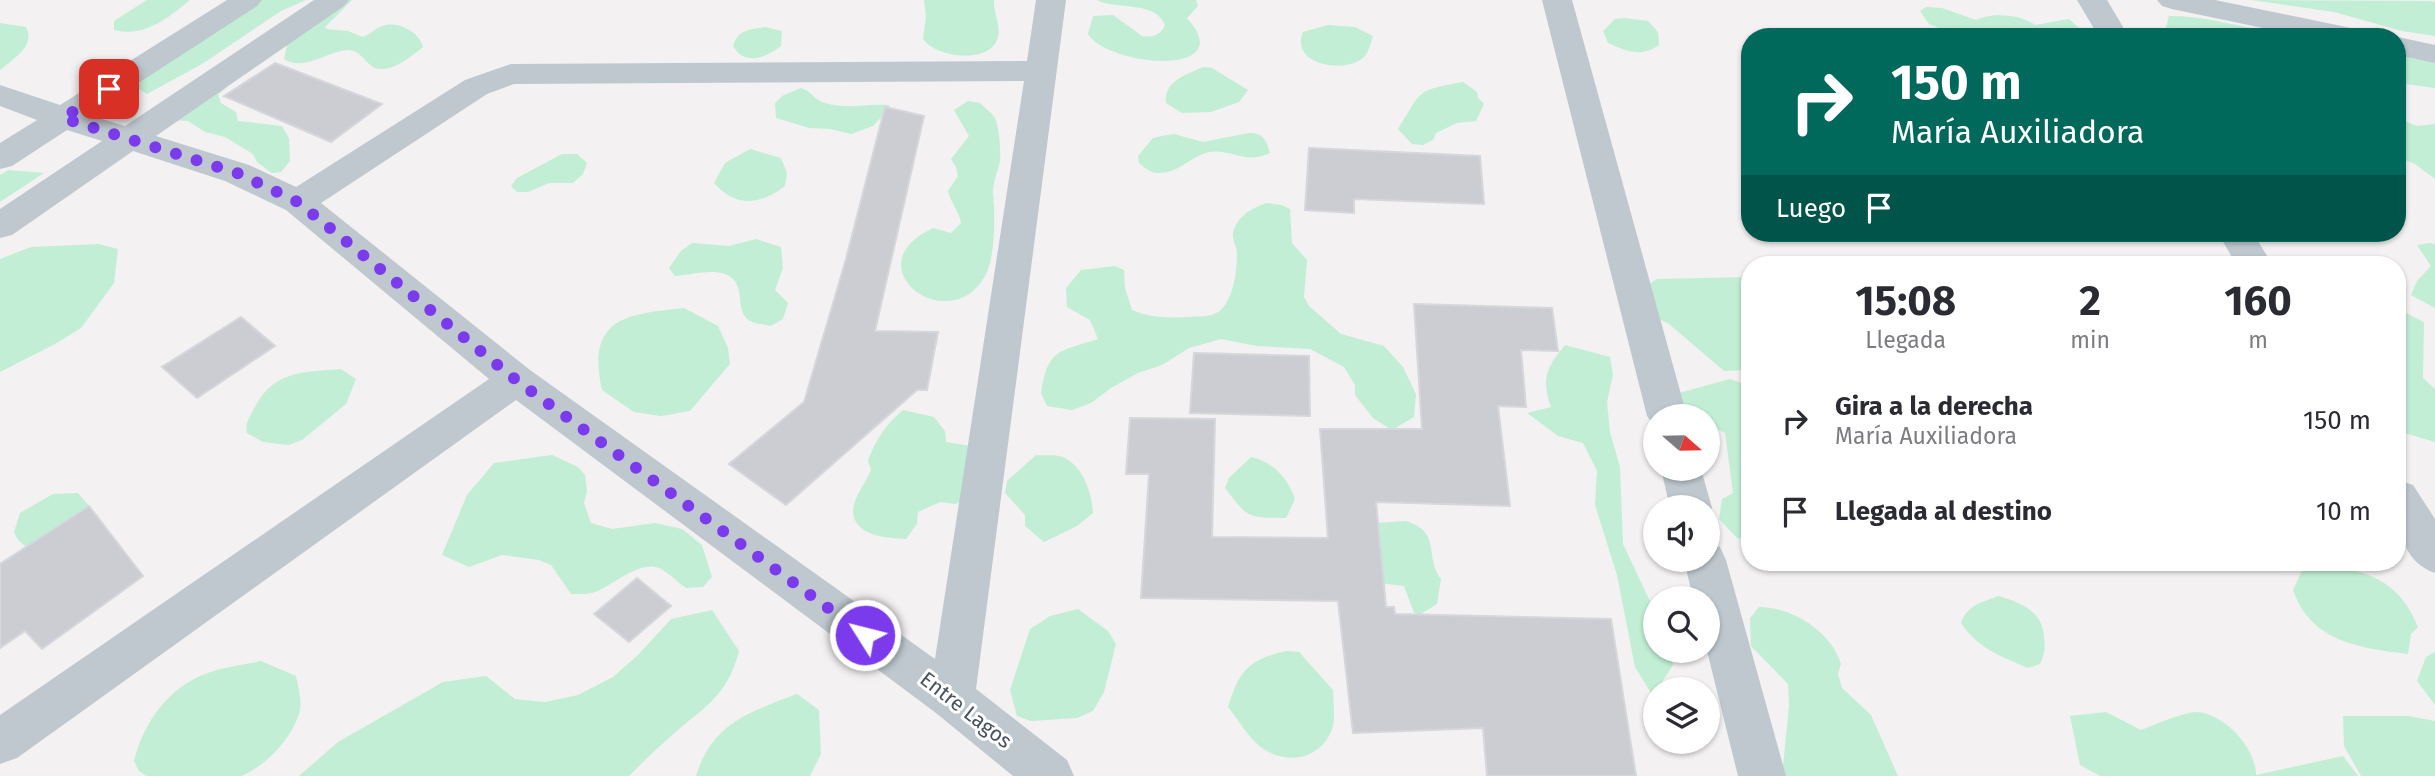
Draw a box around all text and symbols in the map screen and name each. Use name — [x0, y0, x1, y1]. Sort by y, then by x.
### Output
text: 150 m — [1891, 53, 2022, 112]
icon: right — [1776, 56, 1867, 147]
pin — [79, 59, 139, 119]
icon: arrive — [90, 70, 128, 108]
text: María Auxiliadora — [1891, 113, 2144, 151]
icon: arrive — [1860, 189, 1898, 227]
text: Luego — [1776, 193, 1846, 224]
text: 15:08 — [1855, 276, 1956, 326]
text: 2 — [2079, 276, 2101, 326]
text: 160 — [2224, 276, 2292, 326]
text: Llegada — [1865, 326, 1946, 354]
text: min — [2070, 326, 2110, 354]
text: m — [2248, 326, 2268, 354]
text: Gira a la derecha — [1835, 391, 2033, 422]
icon: right — [1776, 402, 1814, 440]
north arrow — [1643, 404, 1720, 481]
map controls — [1643, 404, 1720, 754]
text: 150 m — [2303, 405, 2371, 436]
text: María Auxiliadora — [1835, 422, 2017, 450]
icon: arrive — [1776, 493, 1814, 531]
button: sound — [1643, 495, 1720, 572]
text: Llegada al destino — [1835, 496, 2052, 527]
text: 10 m — [2316, 496, 2371, 527]
button: search — [1643, 586, 1720, 663]
position arrow — [828, 598, 902, 672]
street label: Entre Lagos — [915, 666, 1017, 754]
button: layers — [1643, 677, 1720, 754]

